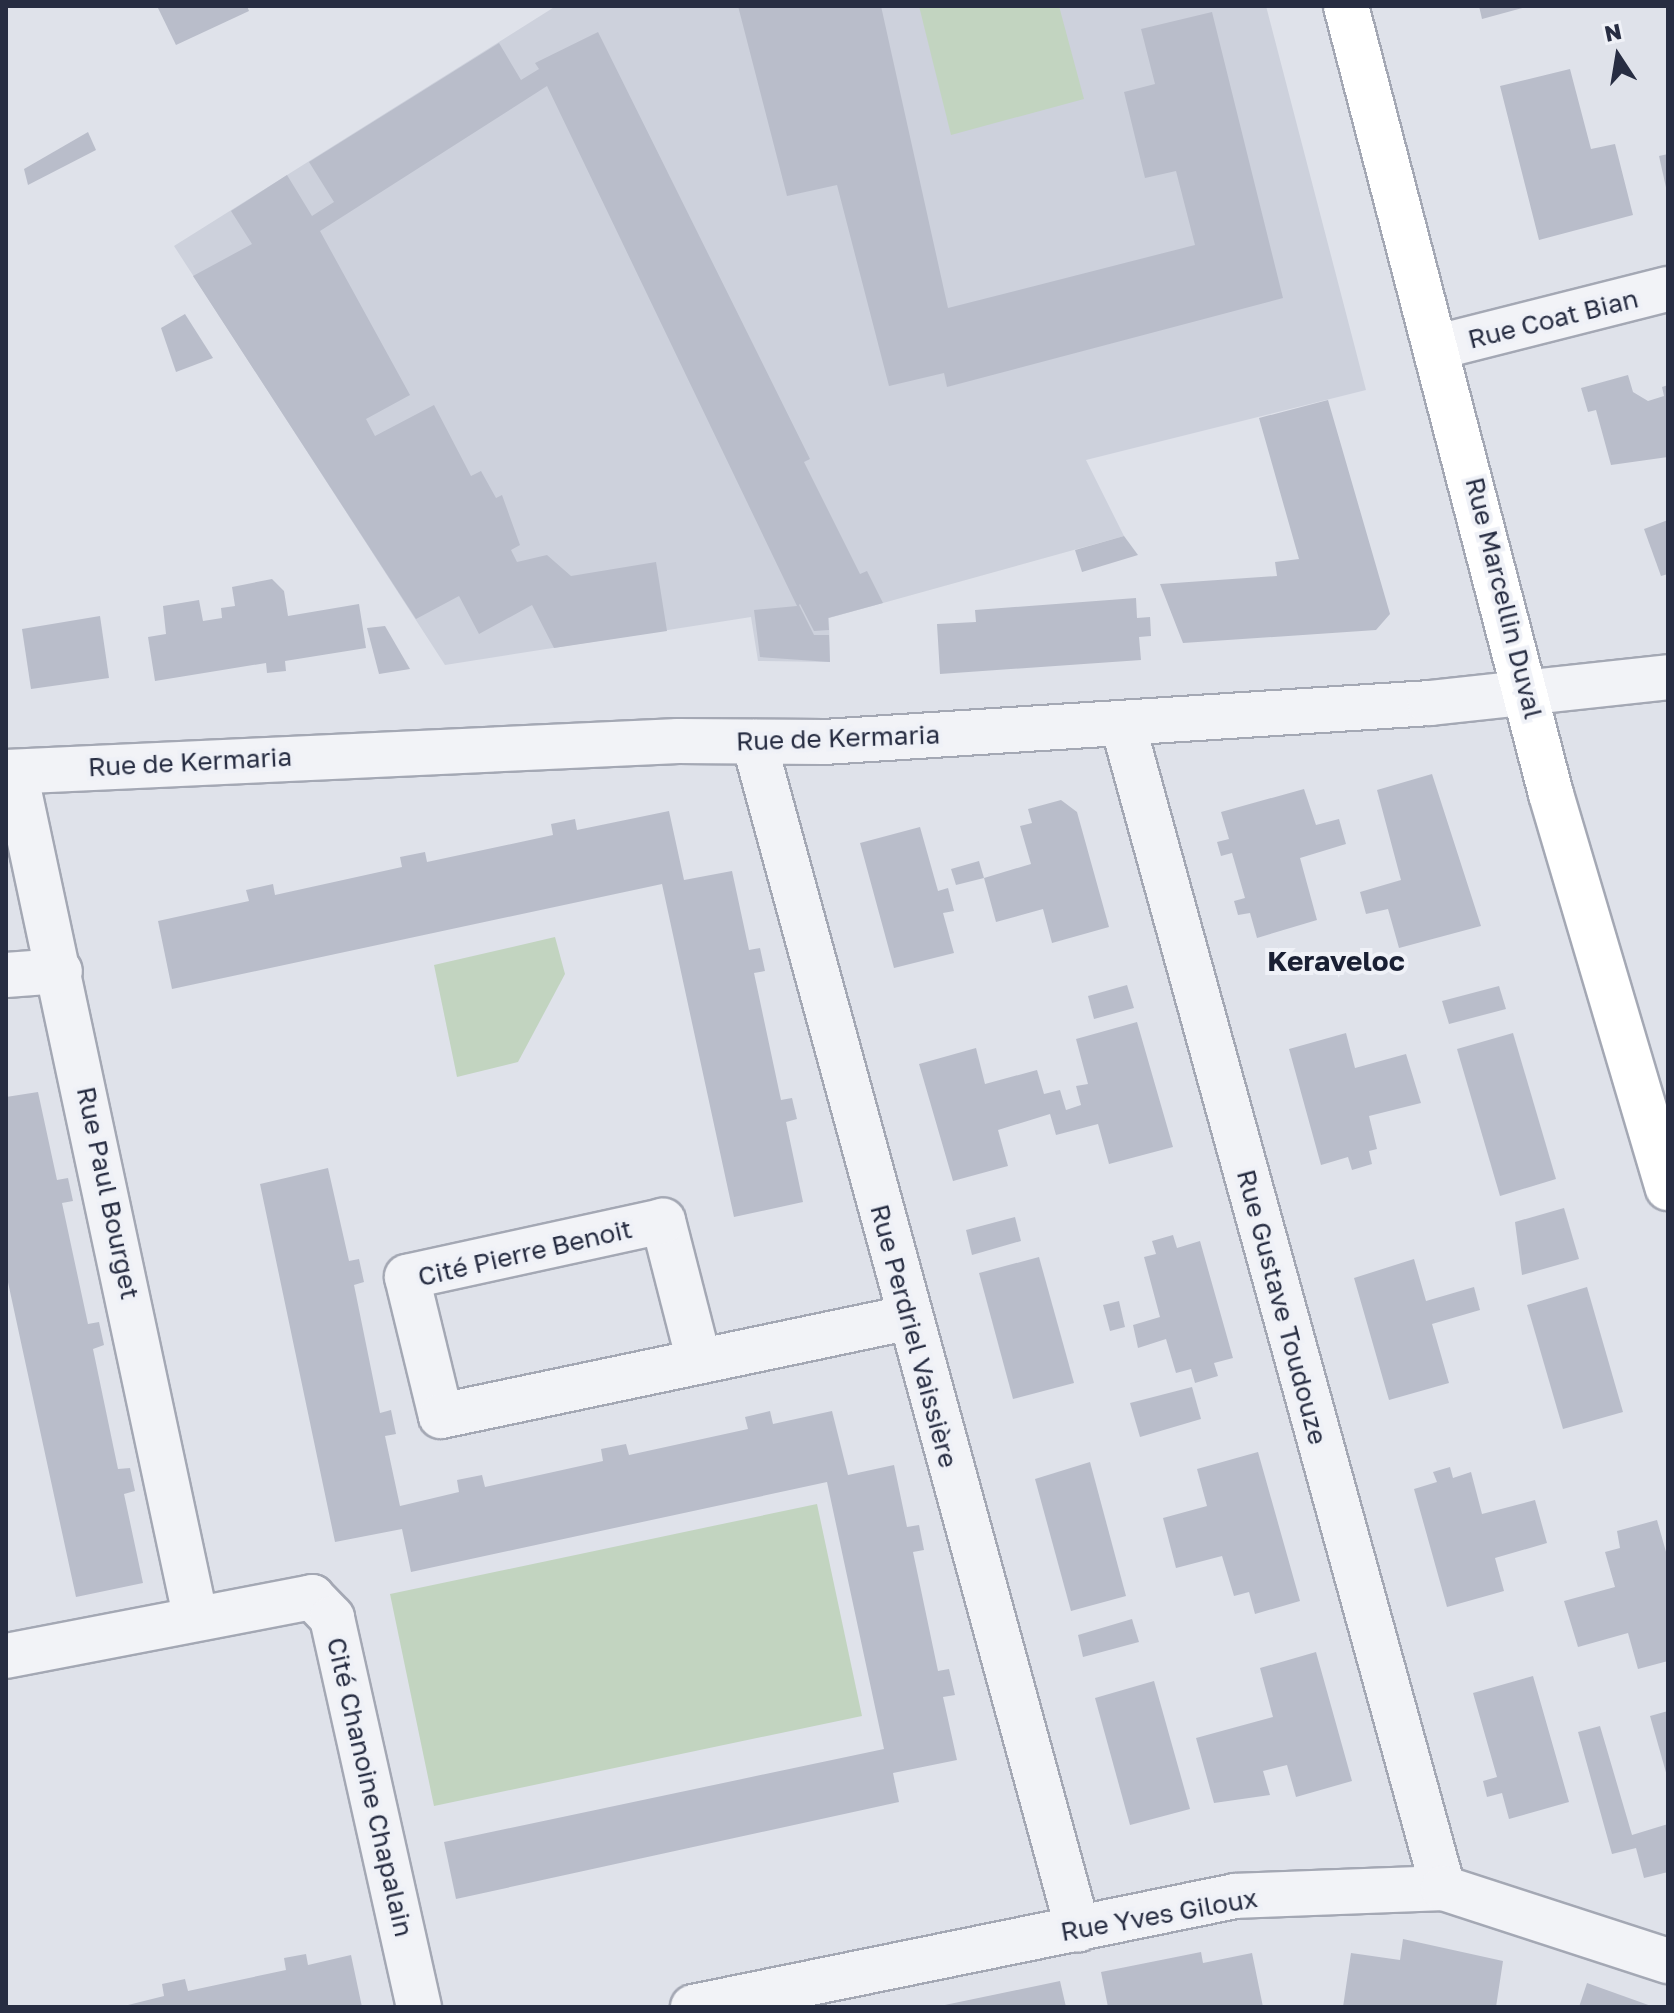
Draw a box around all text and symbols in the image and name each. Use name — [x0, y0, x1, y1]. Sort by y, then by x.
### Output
north arrow — [1578, 16, 1658, 96]
text: N — [1602, 17, 1624, 47]
street label: Rue Coat Bian — [1465, 283, 1641, 355]
street label: Rue Marcellin Duval — [1459, 474, 1549, 722]
street label: Rue de Kermaria — [735, 719, 941, 757]
street label: Rue de Kermaria — [87, 741, 293, 783]
district label: Keraveloc — [1267, 944, 1405, 978]
street label: Rue Paul Bourget — [70, 1084, 146, 1302]
street label: Rue Gustave Toudouze — [1230, 1166, 1334, 1448]
street label: Rue Perdriel Vaissière — [864, 1201, 964, 1471]
street label: Cité Pierre Benoit — [415, 1213, 635, 1293]
street label: Cité Chanoine Chapalain — [320, 1634, 420, 1940]
street label: Rue Yves Giloux — [1058, 1882, 1260, 1948]

